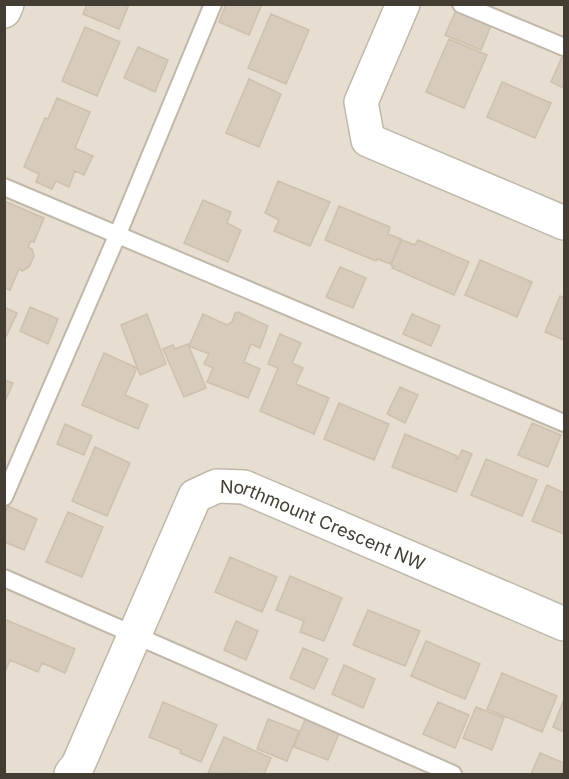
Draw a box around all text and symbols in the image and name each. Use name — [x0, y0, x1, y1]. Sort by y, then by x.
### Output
street label: Northmount Crescent NW — [220, 476, 429, 574]

